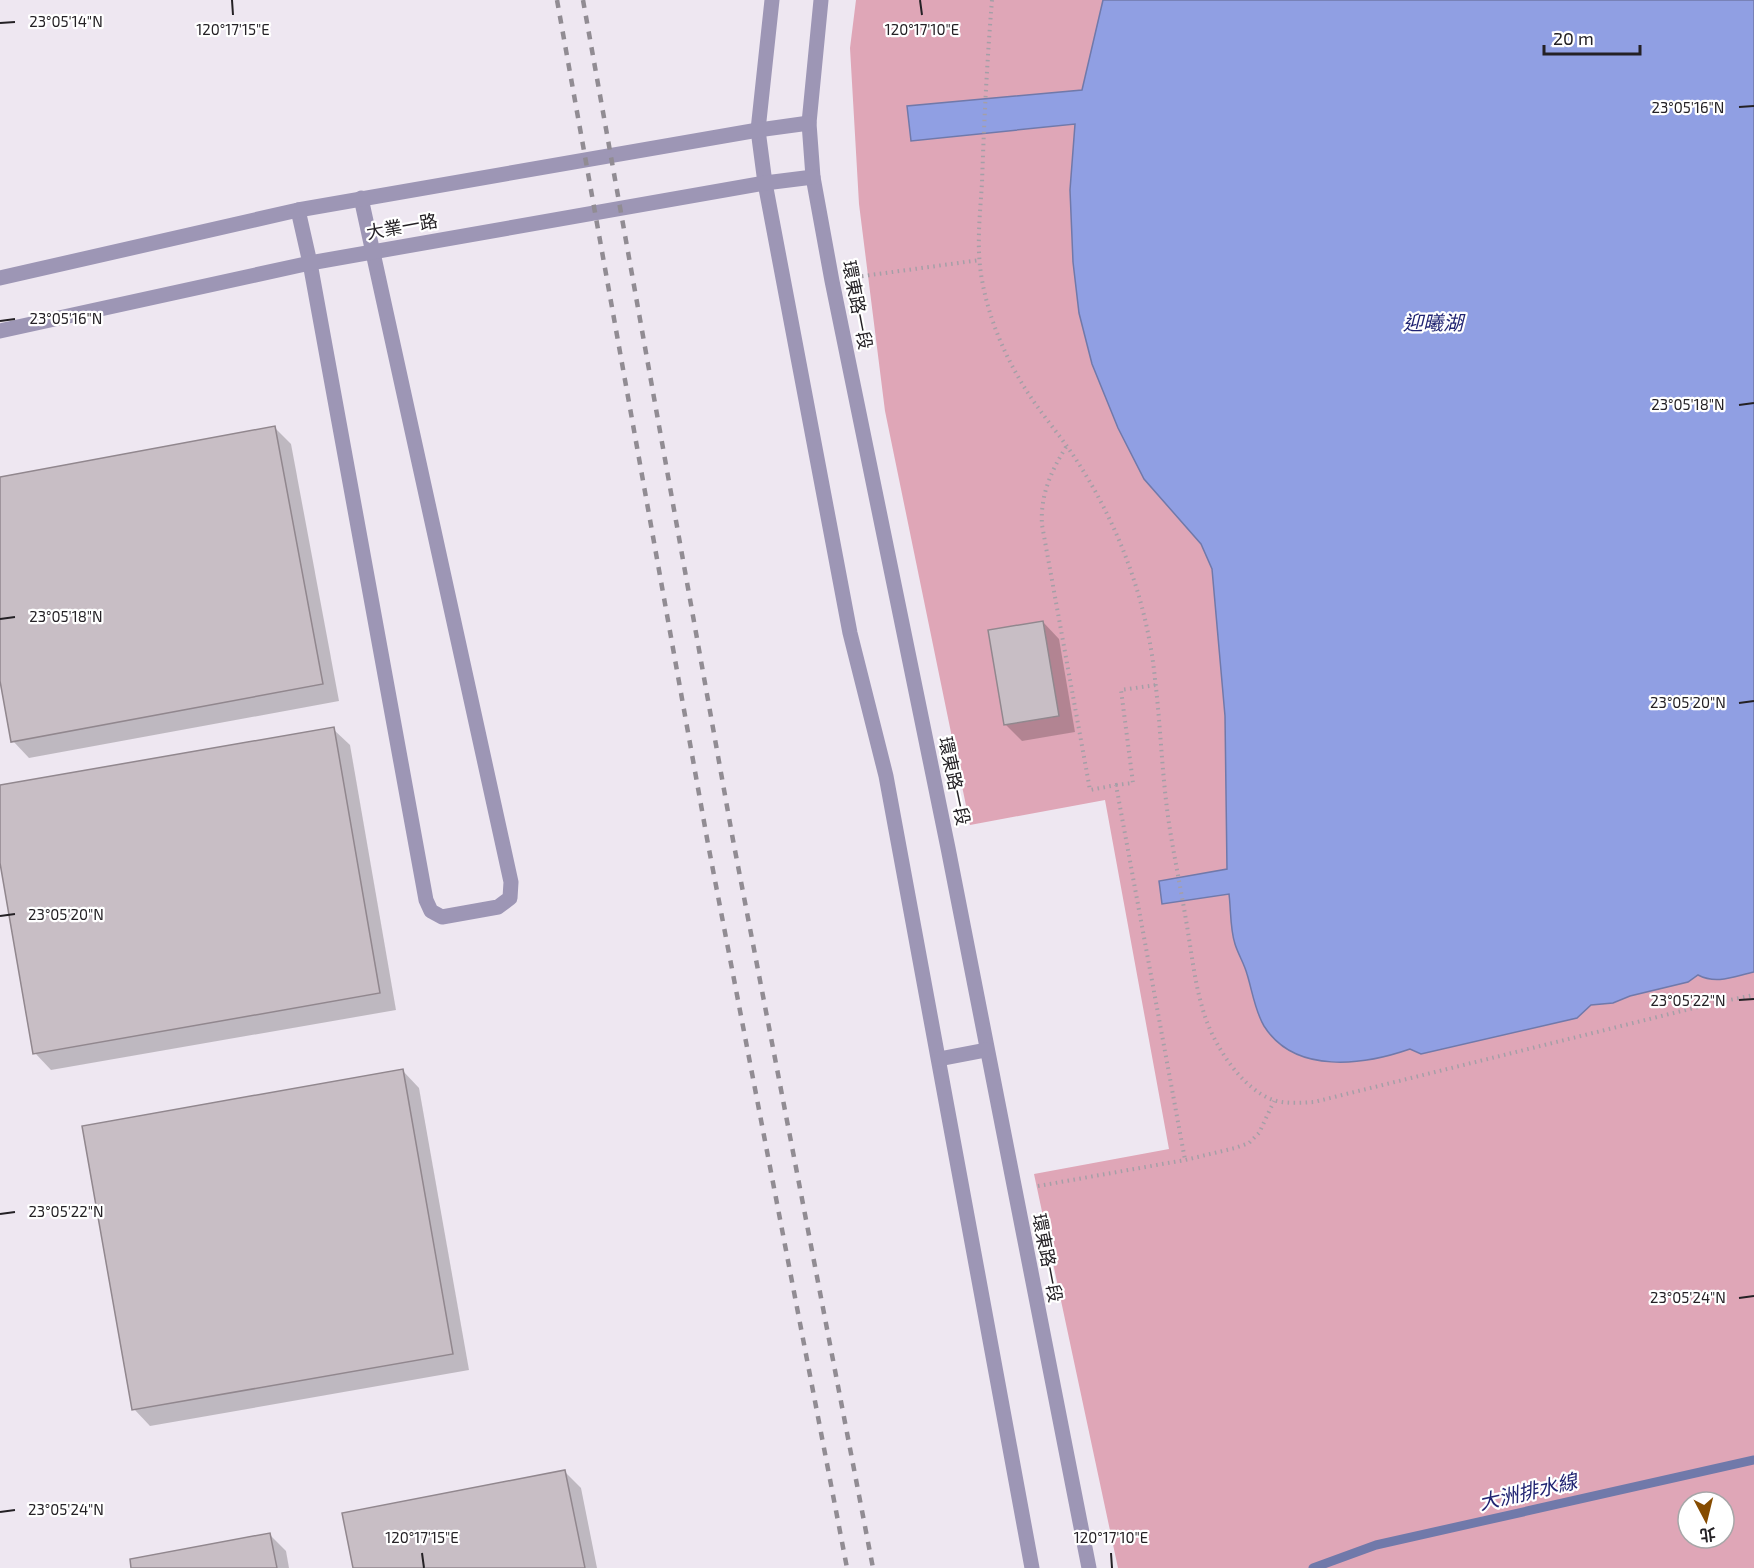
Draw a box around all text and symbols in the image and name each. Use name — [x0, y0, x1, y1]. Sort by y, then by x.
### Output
text: 23°05'14"N — [29, 12, 103, 30]
scale bar — [1544, 18, 1640, 56]
text: 120°17'15"E — [196, 20, 270, 38]
text: 120°17'10"E — [885, 20, 959, 38]
text: 20 m — [1553, 27, 1594, 49]
text: 23°05'16"N — [1652, 98, 1724, 116]
street label: 大業一路 — [364, 209, 439, 243]
street label: 環東路一段 — [839, 259, 877, 351]
text: 23°05'16"N — [30, 309, 102, 327]
water label: 迎曦湖 — [1403, 310, 1466, 334]
text: 23°05'18"N — [1651, 395, 1725, 413]
text: 23°05'18"N — [29, 607, 103, 625]
text: 23°05'20"N — [1650, 693, 1726, 711]
street label: 環東路一段 — [935, 734, 975, 827]
text: 23°05'20"N — [28, 905, 104, 923]
text: 23°05'22"N — [1650, 991, 1726, 1009]
text: 23°05'22"N — [28, 1202, 104, 1220]
street label: 環東路一段 — [1029, 1212, 1067, 1304]
text: 23°05'24"N — [1650, 1288, 1726, 1306]
water label: 大洲排水線 — [1476, 1468, 1581, 1514]
north arrow — [1676, 1490, 1736, 1550]
text: 23°05'24"N — [28, 1500, 104, 1518]
text: 北 — [1699, 1525, 1717, 1546]
text: 120°17'15"E — [385, 1528, 459, 1546]
text: 120°17'10"E — [1074, 1528, 1148, 1546]

